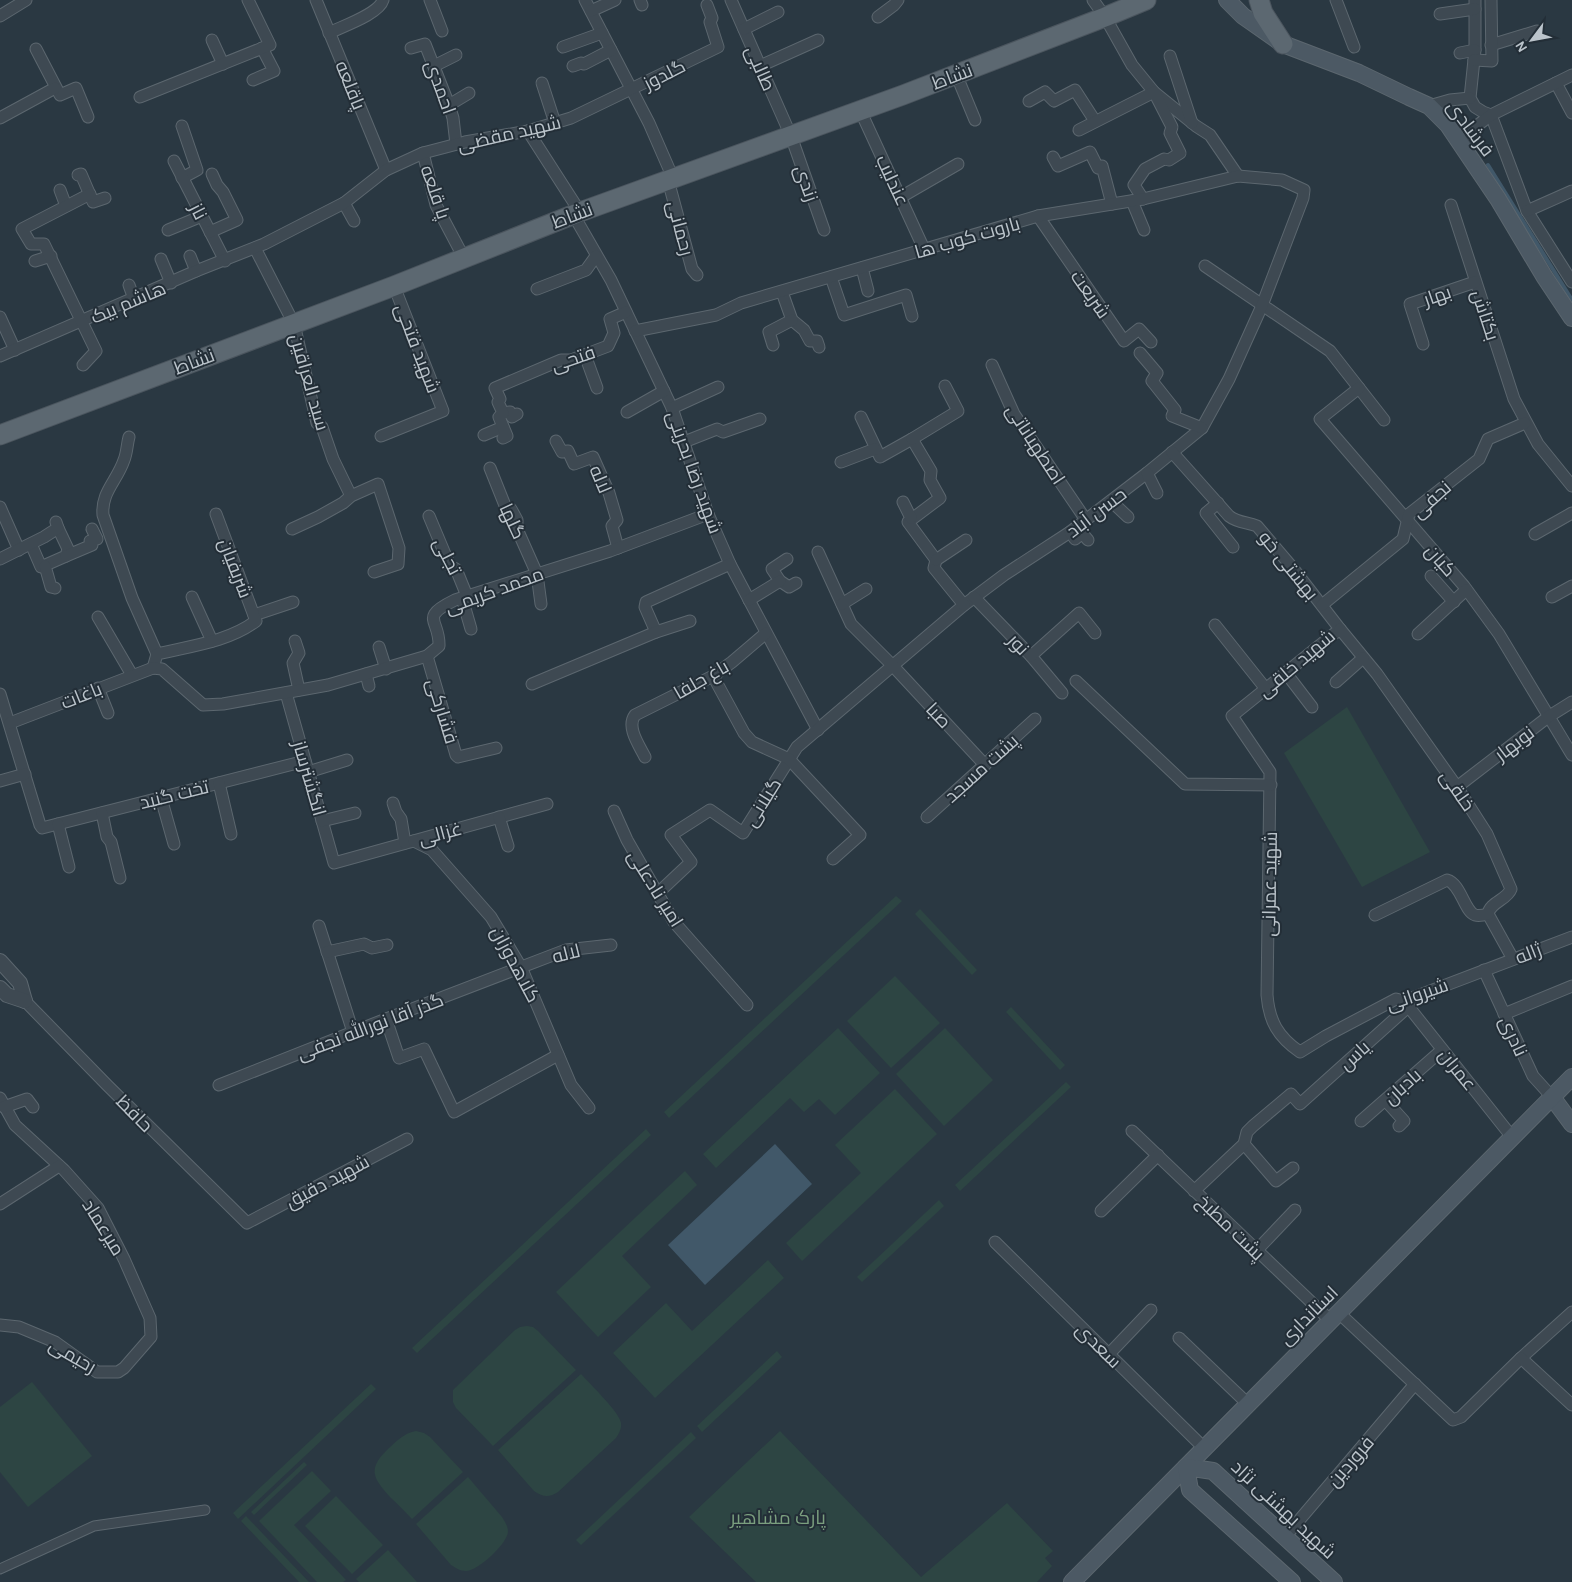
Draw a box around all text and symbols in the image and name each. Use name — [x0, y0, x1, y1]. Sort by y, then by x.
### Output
north arrow — [1507, 15, 1557, 65]
text: N — [1512, 38, 1531, 55]
street label: طالبی — [740, 42, 780, 95]
street label: گلدوز — [639, 55, 689, 95]
street label: احمدی — [420, 57, 460, 117]
street label: پاقلعه — [329, 58, 370, 114]
street label: نشاط — [929, 59, 976, 95]
street label: فرشادی — [1442, 96, 1498, 161]
street label: شهید مقضی — [455, 111, 563, 157]
street label: عندلیب — [871, 152, 913, 209]
street label: پا قلعه — [415, 162, 455, 223]
street label: زندی — [790, 162, 823, 205]
street label: نشاط — [549, 198, 596, 234]
street label: رحمانی — [662, 198, 698, 258]
street label: ناز — [184, 199, 211, 223]
street label: باروت کوب ها — [912, 212, 1023, 264]
street label: شریعت — [1066, 266, 1115, 323]
street label: هاشم بیک — [87, 277, 170, 330]
street label: بهار — [1419, 281, 1454, 311]
street label: بکتاش — [1467, 287, 1504, 343]
street label: شهید فتحی — [390, 301, 444, 396]
street label: سید العراقین — [285, 331, 333, 433]
street label: فتحی — [548, 341, 598, 377]
street label: نشاط — [171, 344, 218, 380]
street label: اصطهباناتی — [1001, 400, 1069, 489]
street label: شهید رضا بحرینی — [662, 408, 726, 537]
street label: لاله — [584, 462, 616, 497]
street label: نجفی — [1407, 476, 1456, 523]
street label: حسن آباد — [1062, 483, 1131, 542]
street label: گلها — [494, 500, 530, 543]
street label: بهشتی خو — [1254, 527, 1323, 605]
street label: تجلی — [428, 534, 466, 579]
street label: شریفیان — [214, 535, 256, 601]
street label: کیان — [1420, 540, 1460, 581]
street label: محمد کریمی — [442, 563, 547, 619]
street label: شهید خلقی — [1254, 625, 1340, 702]
street label: نور — [1002, 629, 1033, 660]
street label: باغ جلفا — [670, 655, 734, 706]
street label: فشارکی — [422, 676, 462, 747]
street label: باغات — [58, 678, 105, 714]
street label: صبا — [921, 698, 955, 733]
street label: نوبهار — [1490, 722, 1539, 767]
street label: پشت مسجد — [940, 730, 1024, 808]
street label: انگشترساز — [287, 737, 330, 819]
street label: خلقی — [1435, 766, 1479, 815]
street label: گیلانی — [739, 774, 786, 831]
street label: تخت گنبد — [137, 776, 211, 814]
street label: غزالی — [416, 818, 464, 850]
street label: شهید عمرانی — [1258, 831, 1282, 937]
street label: امیر نادعلی — [623, 846, 687, 931]
street label: کلاهدوزان — [486, 923, 544, 1006]
street label: ژاله — [1512, 939, 1545, 969]
street label: لاله — [550, 940, 583, 968]
street label: شیروانی — [1383, 974, 1451, 1016]
street label: گذر آقا نورالله نجفی — [293, 987, 447, 1065]
street label: نادری — [1494, 1013, 1532, 1060]
street label: یاس — [1335, 1036, 1375, 1075]
street label: عمران — [1434, 1044, 1481, 1095]
street label: بادبان — [1379, 1064, 1426, 1109]
street label: حافظ — [111, 1091, 157, 1137]
street label: شهید دقیق — [282, 1151, 374, 1214]
street label: پشت مطبخ — [1191, 1190, 1269, 1267]
street label: میرعماد — [77, 1195, 129, 1260]
street label: استانداری — [1275, 1282, 1343, 1350]
street label: سعدی — [1071, 1318, 1126, 1373]
street label: رحیمی — [45, 1334, 100, 1378]
street label: فروردین — [1323, 1432, 1379, 1492]
street label: شهید بهشتی نژاد — [1227, 1456, 1340, 1564]
park label: پارک مشاهیر — [729, 1507, 826, 1530]

